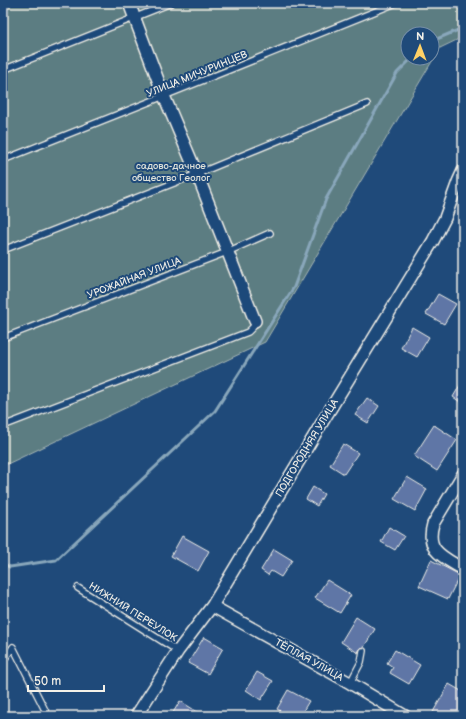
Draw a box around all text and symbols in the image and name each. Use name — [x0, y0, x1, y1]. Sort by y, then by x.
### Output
north arrow — [400, 26, 440, 66]
text: N — [416, 30, 424, 43]
street label: УЛИЦА МИЧУРИНЦЕВ — [145, 48, 250, 100]
park label: садово-дачное общество Геолог — [132, 160, 210, 184]
street label: УРОЖАЙНАЯ УЛИЦА — [86, 254, 183, 301]
street label: ПОДГОРОДНЯЯ УЛИЦА — [273, 396, 341, 499]
street label: НИЖНИЙ ПЕРЕУЛОК — [87, 580, 180, 644]
street label: ТЁПЛАЯ УЛИЦА — [273, 636, 346, 684]
scale bar — [28, 667, 104, 693]
text: 50 m — [34, 674, 61, 689]

